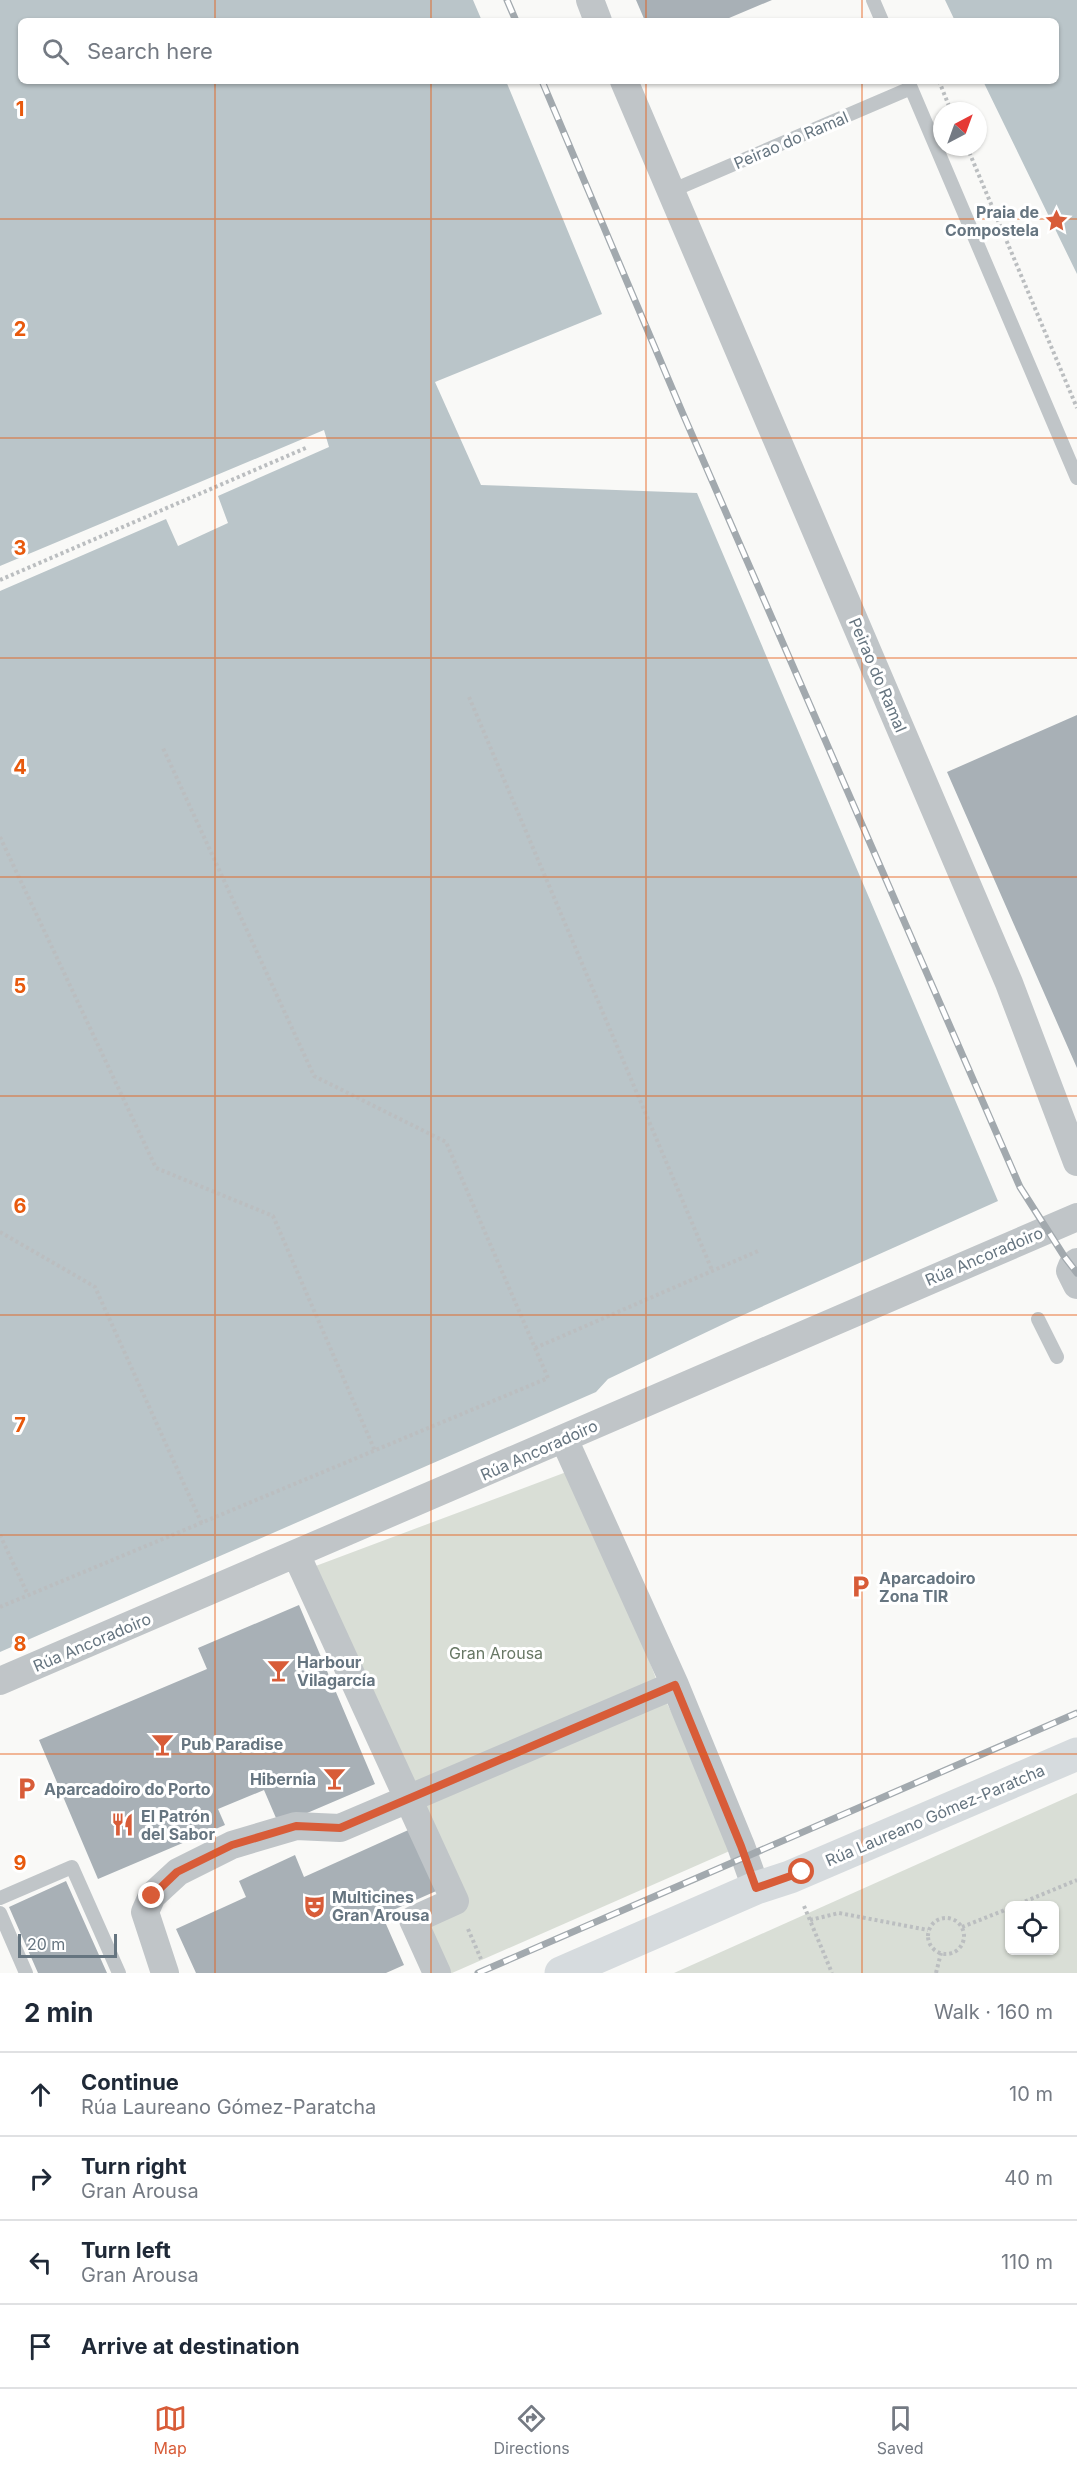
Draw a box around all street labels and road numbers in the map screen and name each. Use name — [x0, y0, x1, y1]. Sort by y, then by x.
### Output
street label: Peirao do Ramal — [731, 107, 851, 173]
street label: Peirao do Ramal — [845, 615, 911, 735]
street label: Rúa Ancoradoiro — [922, 1222, 1046, 1290]
street label: Rúa Ancoradoiro — [477, 1415, 601, 1485]
street label: Rúa Ancoradoiro — [30, 1608, 154, 1676]
street label: Rúa Laureano Gómez-Paratcha — [822, 1760, 1048, 1870]

